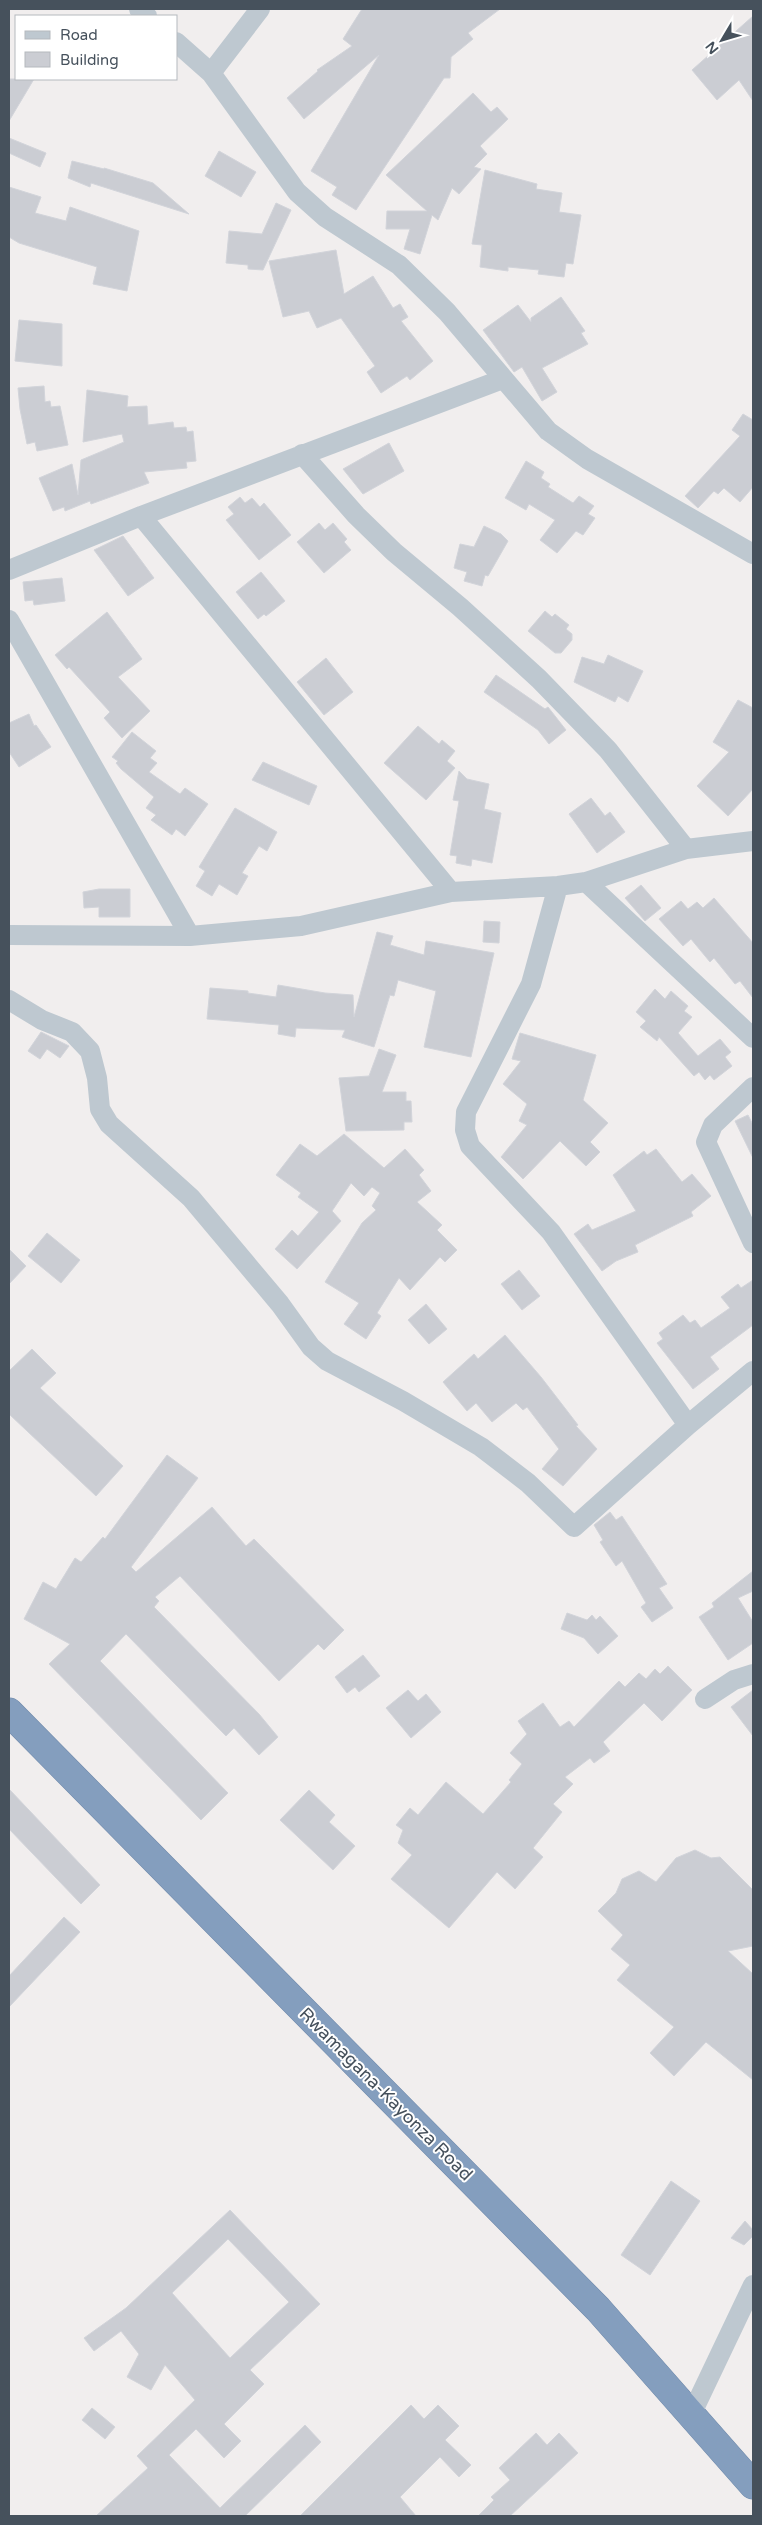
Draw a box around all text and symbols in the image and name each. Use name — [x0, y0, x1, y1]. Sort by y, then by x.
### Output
legend — [15, 15, 178, 80]
north arrow — [697, 15, 747, 65]
text: Road — [60, 26, 98, 44]
text: N — [702, 38, 722, 57]
text: Building — [60, 51, 119, 69]
street label: Rwamagana-Kayonza Road — [295, 2003, 477, 2185]

